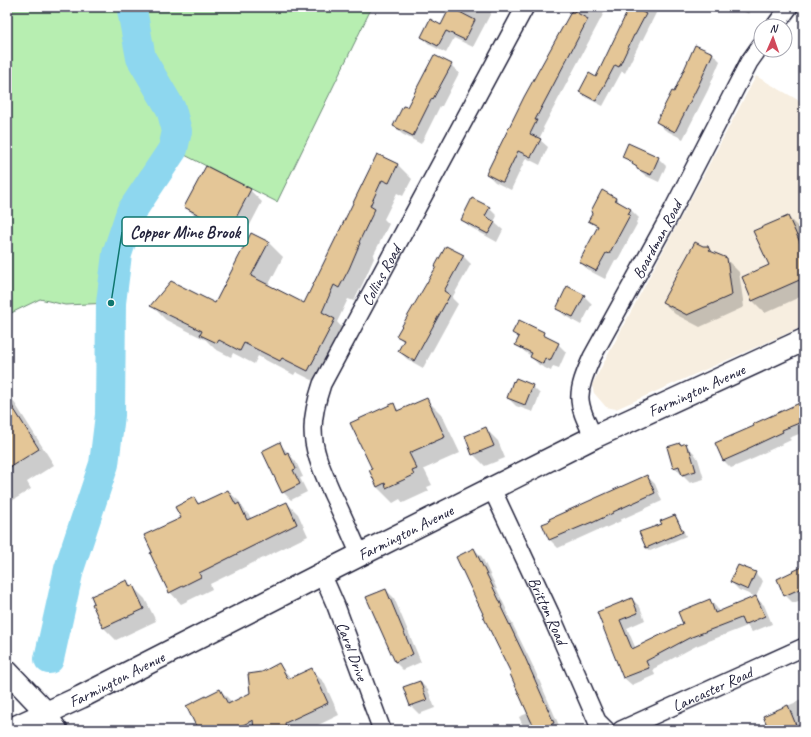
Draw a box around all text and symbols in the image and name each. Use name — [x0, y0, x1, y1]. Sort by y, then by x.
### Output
north arrow — [753, 18, 793, 58]
text: N — [770, 21, 779, 35]
street label: Boardman Road — [628, 195, 688, 282]
callout: Copper Mine Brook — [122, 217, 248, 246]
text: Copper Mine Brook — [130, 222, 242, 243]
street label: Collins Road — [357, 240, 407, 309]
street label: Farmington Avenue — [645, 359, 750, 422]
street label: Farmington Avenue — [355, 500, 458, 565]
street label: Britton Road — [524, 574, 573, 650]
street label: Carol Drive — [332, 619, 372, 685]
street label: Farmington Avenue — [66, 646, 169, 712]
street label: Lancaster Road — [669, 662, 758, 716]

